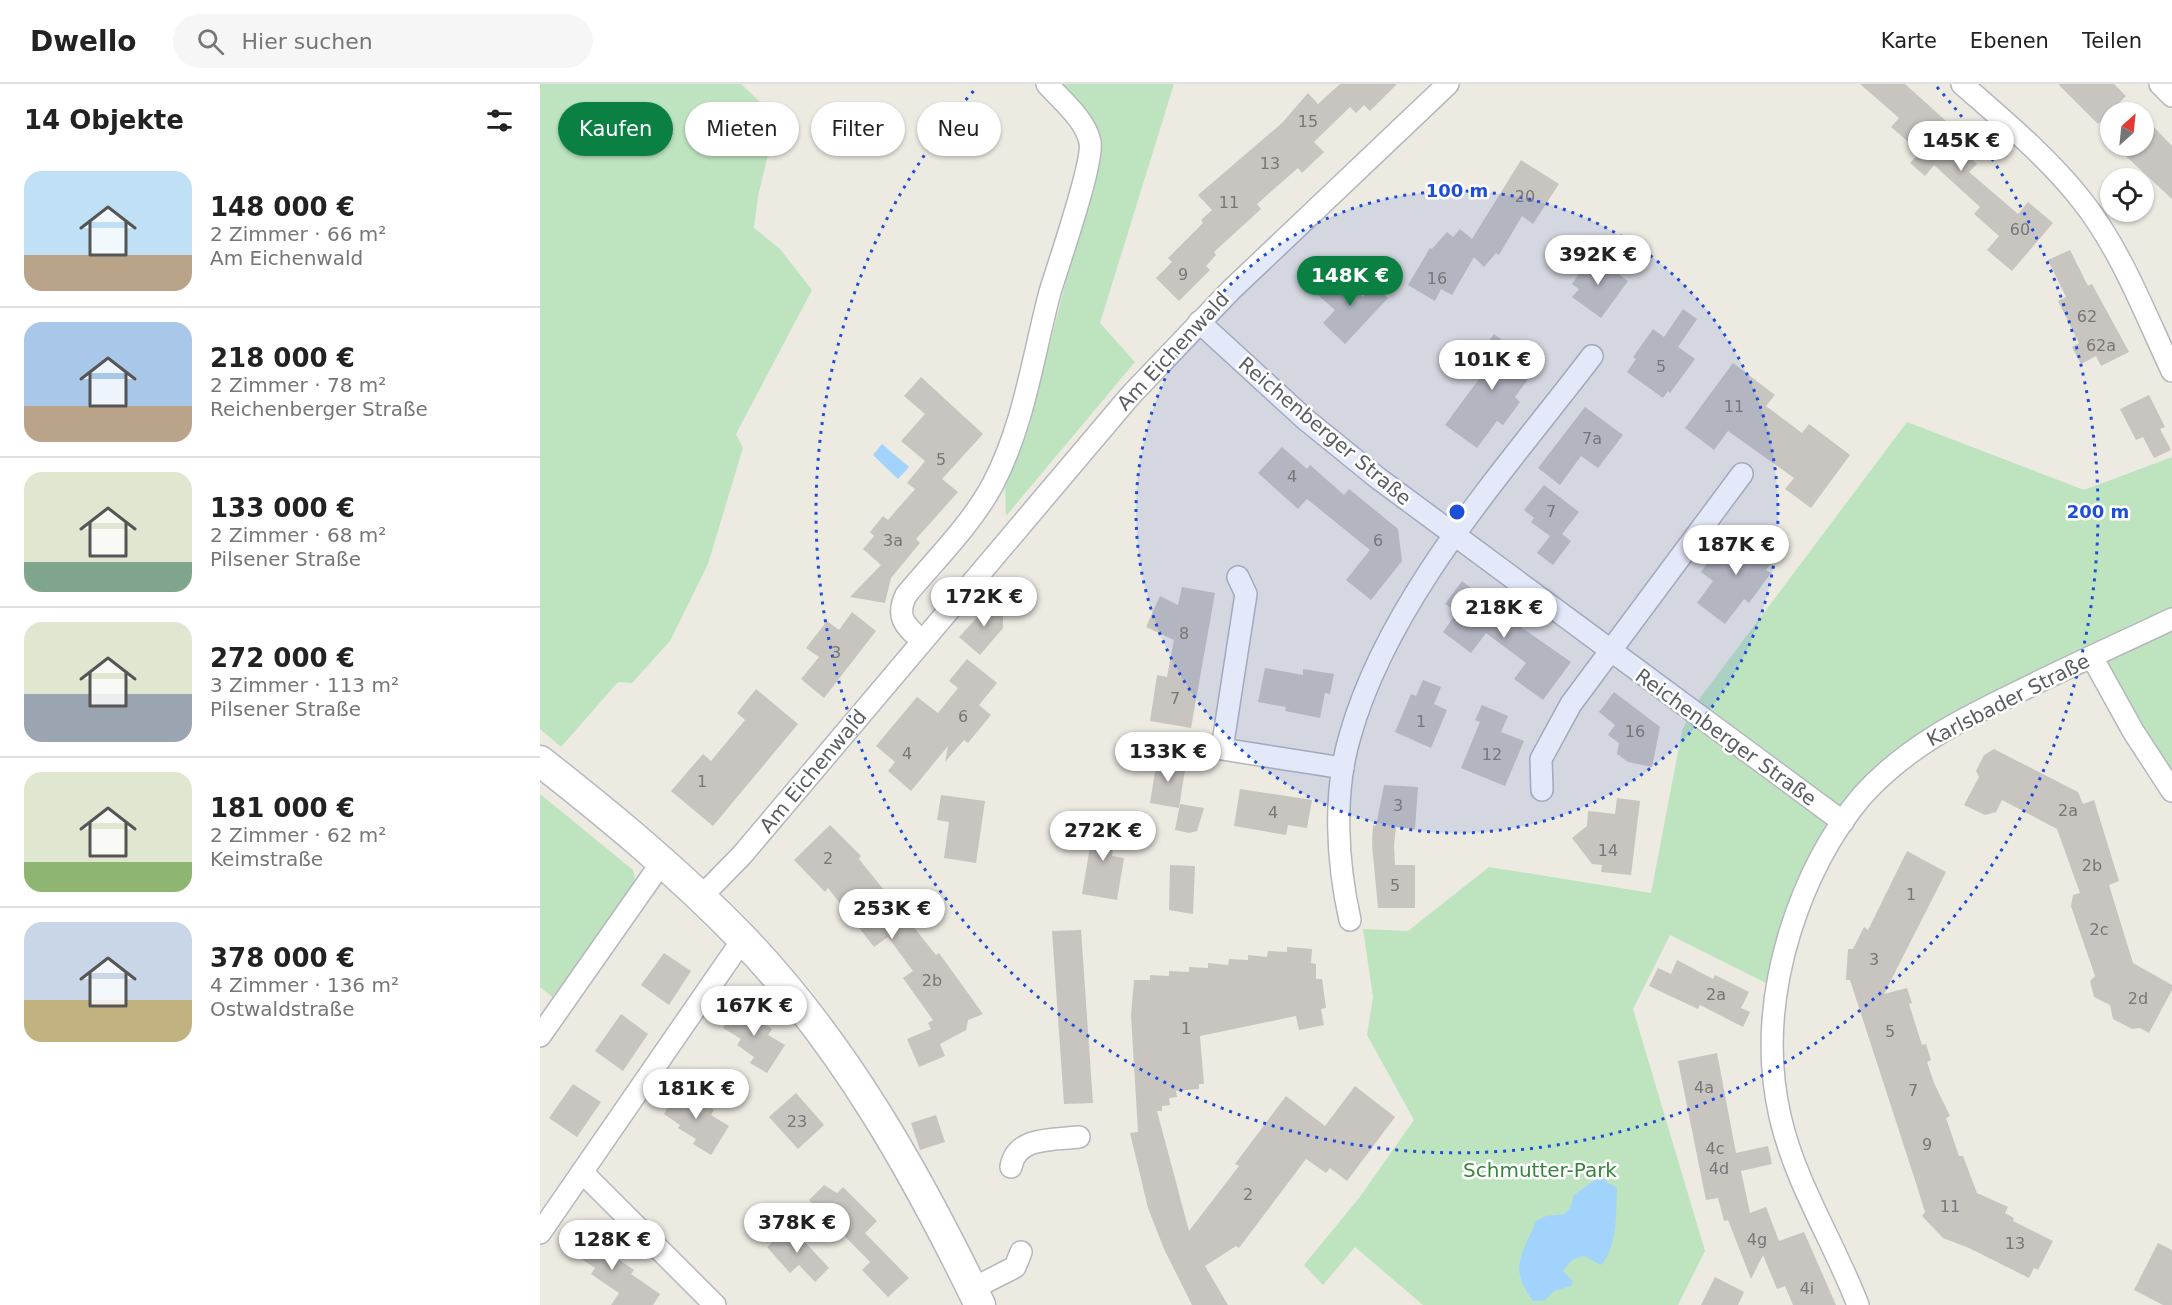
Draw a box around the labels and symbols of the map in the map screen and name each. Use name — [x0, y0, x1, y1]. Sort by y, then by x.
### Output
north arrow — [2100, 102, 2154, 156]
house number: 15 — [1298, 112, 1318, 131]
pin: 145K € — [1912, 121, 2010, 172]
house number: 13 — [1260, 154, 1280, 173]
text: 100 m — [1426, 180, 1488, 201]
house number: 20 — [1515, 187, 1535, 206]
house number: 11 — [1219, 193, 1239, 212]
house number: 60 — [2010, 220, 2030, 239]
pin: 392K € — [1549, 235, 1647, 286]
pin: 148K € — [1301, 256, 1399, 307]
house number: 9 — [1178, 265, 1188, 284]
house number: 16 — [1427, 269, 1447, 288]
street label: Am Eichenwald — [1112, 287, 1234, 415]
house number: 62 — [2077, 307, 2097, 326]
house number: 62a — [2086, 336, 2116, 355]
pin: 101K € — [1443, 340, 1541, 391]
street label: Reichenberger Straße — [1234, 352, 1416, 510]
house number: 5 — [1656, 357, 1666, 376]
house number: 11 — [1724, 397, 1744, 416]
house number: 7a — [1582, 429, 1602, 448]
house number: 5 — [936, 450, 946, 469]
house number: 4 — [1287, 467, 1297, 486]
text: 200 m — [2067, 501, 2129, 522]
centre of rings — [1447, 502, 1467, 522]
house number: 7 — [1546, 502, 1556, 521]
pin: 187K € — [1687, 525, 1785, 576]
house number: 3a — [883, 531, 903, 550]
house number: 6 — [1373, 531, 1383, 550]
pin: 172K € — [935, 577, 1033, 628]
pin: 218K € — [1455, 588, 1553, 639]
house number: 8 — [1179, 624, 1189, 643]
house number: 3 — [831, 643, 841, 662]
street label: Karlsbader Straße — [1923, 649, 2093, 751]
street label: Reichenberger Straße — [1631, 663, 1821, 811]
house number: 7 — [1170, 689, 1180, 708]
street label: Am Eichenwald — [755, 705, 871, 837]
house number: 6 — [958, 707, 968, 726]
house number: 1 — [1416, 712, 1426, 731]
house number: 16 — [1625, 722, 1645, 741]
pin: 133K € — [1119, 732, 1217, 783]
house number: 4 — [902, 744, 912, 763]
house number: 12 — [1482, 745, 1502, 764]
house number: 1 — [697, 772, 707, 791]
house number: 3 — [1393, 796, 1403, 815]
house number: 2a — [2058, 801, 2078, 820]
house number: 4 — [1268, 803, 1278, 822]
pin: 272K € — [1054, 811, 1152, 862]
house number: 14 — [1598, 841, 1618, 860]
house number: 2 — [823, 849, 833, 868]
house number: 2b — [2082, 856, 2102, 875]
house number: 5 — [1390, 876, 1400, 895]
house number: 1 — [1906, 885, 1916, 904]
pin: 253K € — [843, 889, 941, 940]
house number: 2c — [2090, 920, 2108, 939]
house number: 3 — [1869, 950, 1879, 969]
house number: 2b — [922, 971, 942, 990]
house number: 2a — [1706, 985, 1726, 1004]
pin: 167K € — [705, 986, 803, 1037]
house number: 2d — [2128, 989, 2148, 1008]
house number: 1 — [1181, 1019, 1191, 1038]
house number: 5 — [1885, 1022, 1895, 1041]
pin: 181K € — [647, 1069, 745, 1120]
house number: 4a — [1694, 1078, 1714, 1097]
house number: 7 — [1908, 1081, 1918, 1100]
house number: 23 — [787, 1112, 807, 1131]
house number: 9 — [1922, 1135, 1932, 1154]
house number: 4c — [1706, 1139, 1724, 1158]
park label: Schmutter-Park — [1463, 1158, 1617, 1182]
house number: 4d — [1709, 1159, 1729, 1178]
house number: 2 — [1243, 1185, 1253, 1204]
house number: 11 — [1940, 1197, 1960, 1216]
pin: 378K € — [748, 1203, 846, 1254]
pin: 128K € — [563, 1220, 661, 1271]
house number: 4g — [1747, 1230, 1767, 1249]
house number: 13 — [2005, 1234, 2025, 1253]
house number: 4i — [1800, 1279, 1814, 1298]

